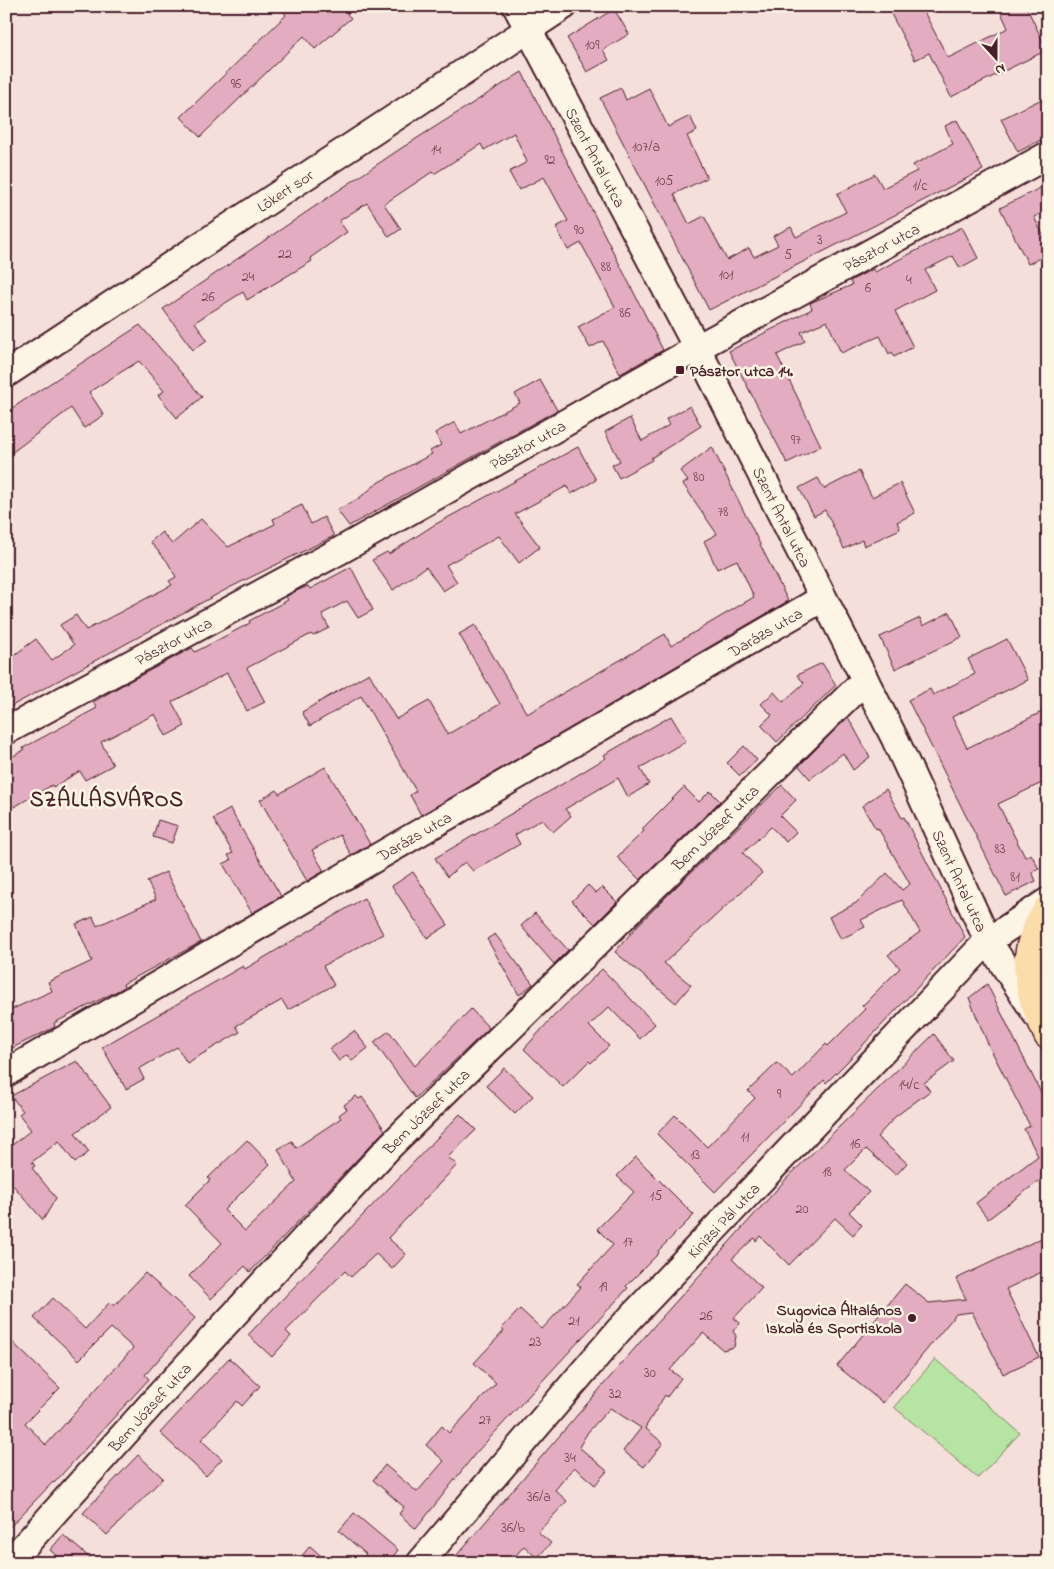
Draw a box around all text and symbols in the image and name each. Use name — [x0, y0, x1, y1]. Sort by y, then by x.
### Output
north arrow — [972, 32, 1022, 82]
house number: 109 — [585, 35, 600, 56]
text: N — [992, 57, 1008, 80]
house number: 96 — [231, 74, 241, 95]
street label: Szent Antal utca — [558, 104, 631, 212]
house number: 107/a — [632, 137, 660, 158]
house number: 14 — [431, 140, 441, 161]
house number: 92 — [544, 150, 556, 171]
street label: Lőkert sor — [253, 164, 319, 219]
house number: 105 — [655, 171, 673, 192]
house number: 1/c — [912, 176, 928, 197]
street label: Pásztor utca — [839, 218, 925, 279]
house number: 90 — [574, 220, 584, 241]
house number: 3 — [817, 230, 823, 251]
house number: 22 — [278, 244, 292, 265]
house number: 5 — [784, 245, 792, 266]
house number: 88 — [601, 257, 611, 278]
house number: 101 — [719, 265, 734, 286]
house number: 24 — [242, 267, 255, 288]
house number: 4 — [906, 270, 912, 291]
house number: 6 — [865, 278, 871, 299]
house number: 26 — [201, 287, 215, 308]
house number: 86 — [619, 303, 631, 324]
place label: Pásztor utca 14. — [690, 360, 794, 384]
marker: Pásztor utca 14. — [674, 364, 686, 376]
street label: Pásztor utca — [486, 415, 571, 477]
house number: 97 — [791, 430, 801, 451]
street label: Szent Antal utca — [745, 463, 816, 572]
house number: 80 — [693, 467, 705, 488]
house number: 78 — [717, 502, 729, 523]
street label: Darázs utca — [723, 602, 808, 665]
street label: Pásztor utca — [131, 612, 217, 673]
street label: Bem József utca — [666, 780, 765, 878]
district label: SZÁLLÁSVÁROS — [30, 785, 184, 816]
street label: Darázs utca — [372, 806, 457, 869]
street label: Szent Antal utca — [924, 826, 992, 936]
house number: 83 — [994, 839, 1006, 860]
house number: 81 — [1010, 867, 1020, 888]
street label: Bem József utca — [377, 1064, 476, 1161]
house number: 14/c — [899, 1075, 920, 1096]
house number: 9 — [777, 1084, 782, 1105]
house number: 11 — [741, 1127, 750, 1148]
house number: 16 — [850, 1134, 860, 1155]
house number: 13 — [690, 1145, 700, 1166]
house number: 18 — [822, 1162, 832, 1183]
street label: Kinizsi Pál utca — [683, 1178, 767, 1265]
house number: 15 — [650, 1186, 662, 1207]
house number: 20 — [795, 1199, 809, 1220]
house number: 17 — [623, 1232, 633, 1253]
house number: 19 — [599, 1277, 608, 1298]
place label: Sugovica Általános Iskola és Sportiskola — [766, 1299, 902, 1341]
house number: 26 — [699, 1306, 713, 1327]
house number: 21 — [568, 1311, 580, 1332]
marker: Sugovica Általános Iskola és Sportiskola — [906, 1312, 918, 1324]
house number: 23 — [529, 1332, 542, 1353]
street label: Bem József utca — [103, 1358, 198, 1459]
house number: 30 — [644, 1363, 656, 1384]
house number: 32 — [609, 1384, 621, 1405]
house number: 27 — [479, 1410, 492, 1431]
house number: 34 — [564, 1448, 576, 1469]
house number: 36/a — [527, 1487, 551, 1508]
house number: 36/b — [501, 1518, 525, 1539]

